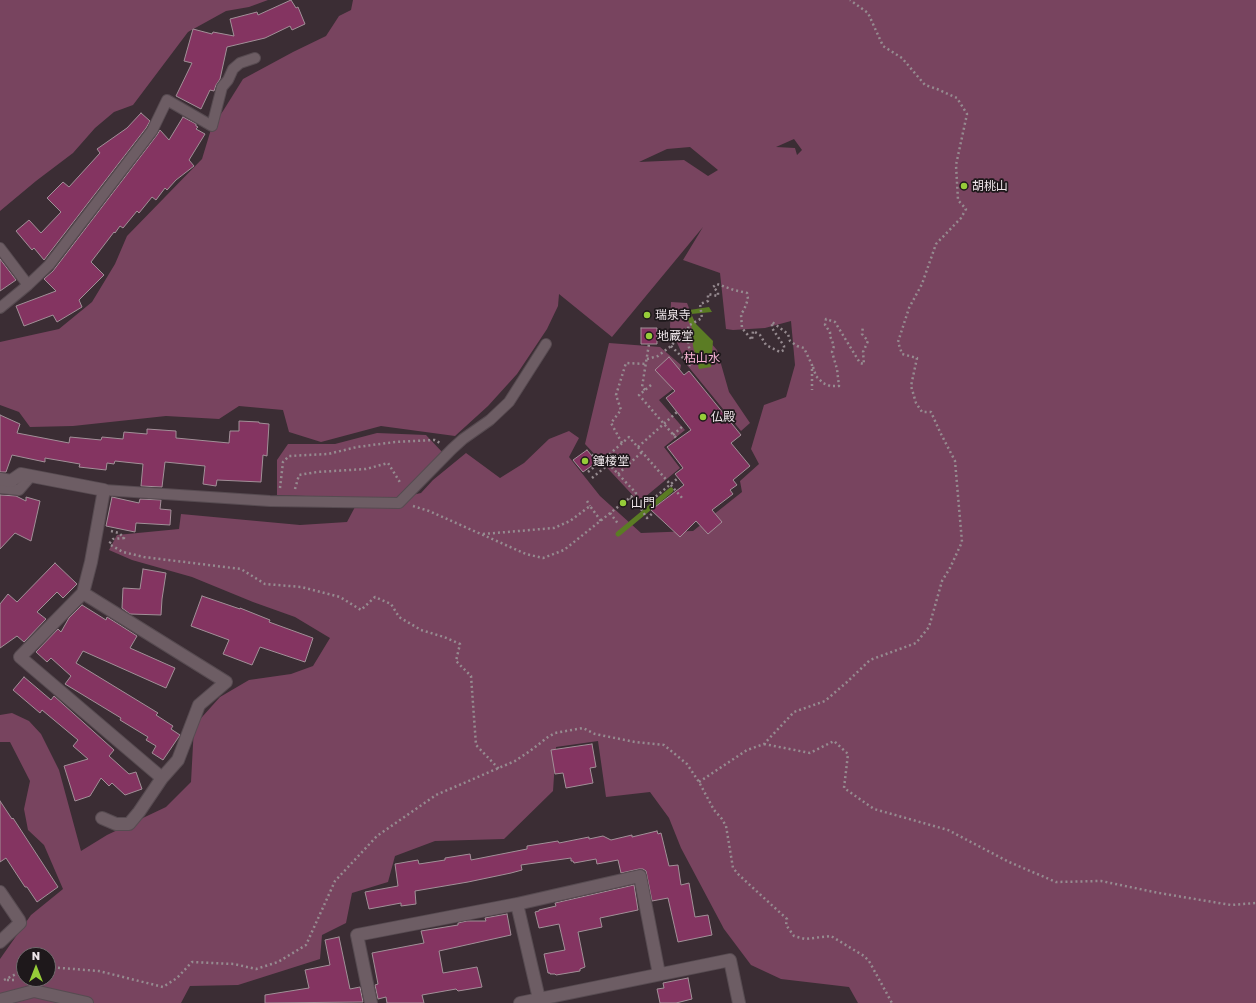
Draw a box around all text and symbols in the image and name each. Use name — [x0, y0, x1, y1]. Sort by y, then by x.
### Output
place label: 胡桃山 — [972, 179, 1008, 193]
marker: 胡桃山 — [959, 181, 969, 191]
place label: 瑞泉寺 — [655, 308, 691, 322]
marker: 瑞泉寺 — [642, 310, 652, 320]
place label: 地蔵堂 — [657, 329, 693, 343]
marker: 地蔵堂 — [644, 331, 654, 341]
park label: 枯山水 — [684, 351, 720, 365]
place label: 仏殿 — [711, 410, 735, 424]
marker: 仏殿 — [698, 412, 708, 422]
place label: 鐘楼堂 — [593, 454, 629, 468]
marker: 鐘楼堂 — [580, 456, 590, 466]
place label: 山門 — [631, 496, 655, 510]
marker: 山門 — [618, 498, 628, 508]
north arrow — [16, 947, 56, 987]
text: N — [32, 949, 40, 962]

